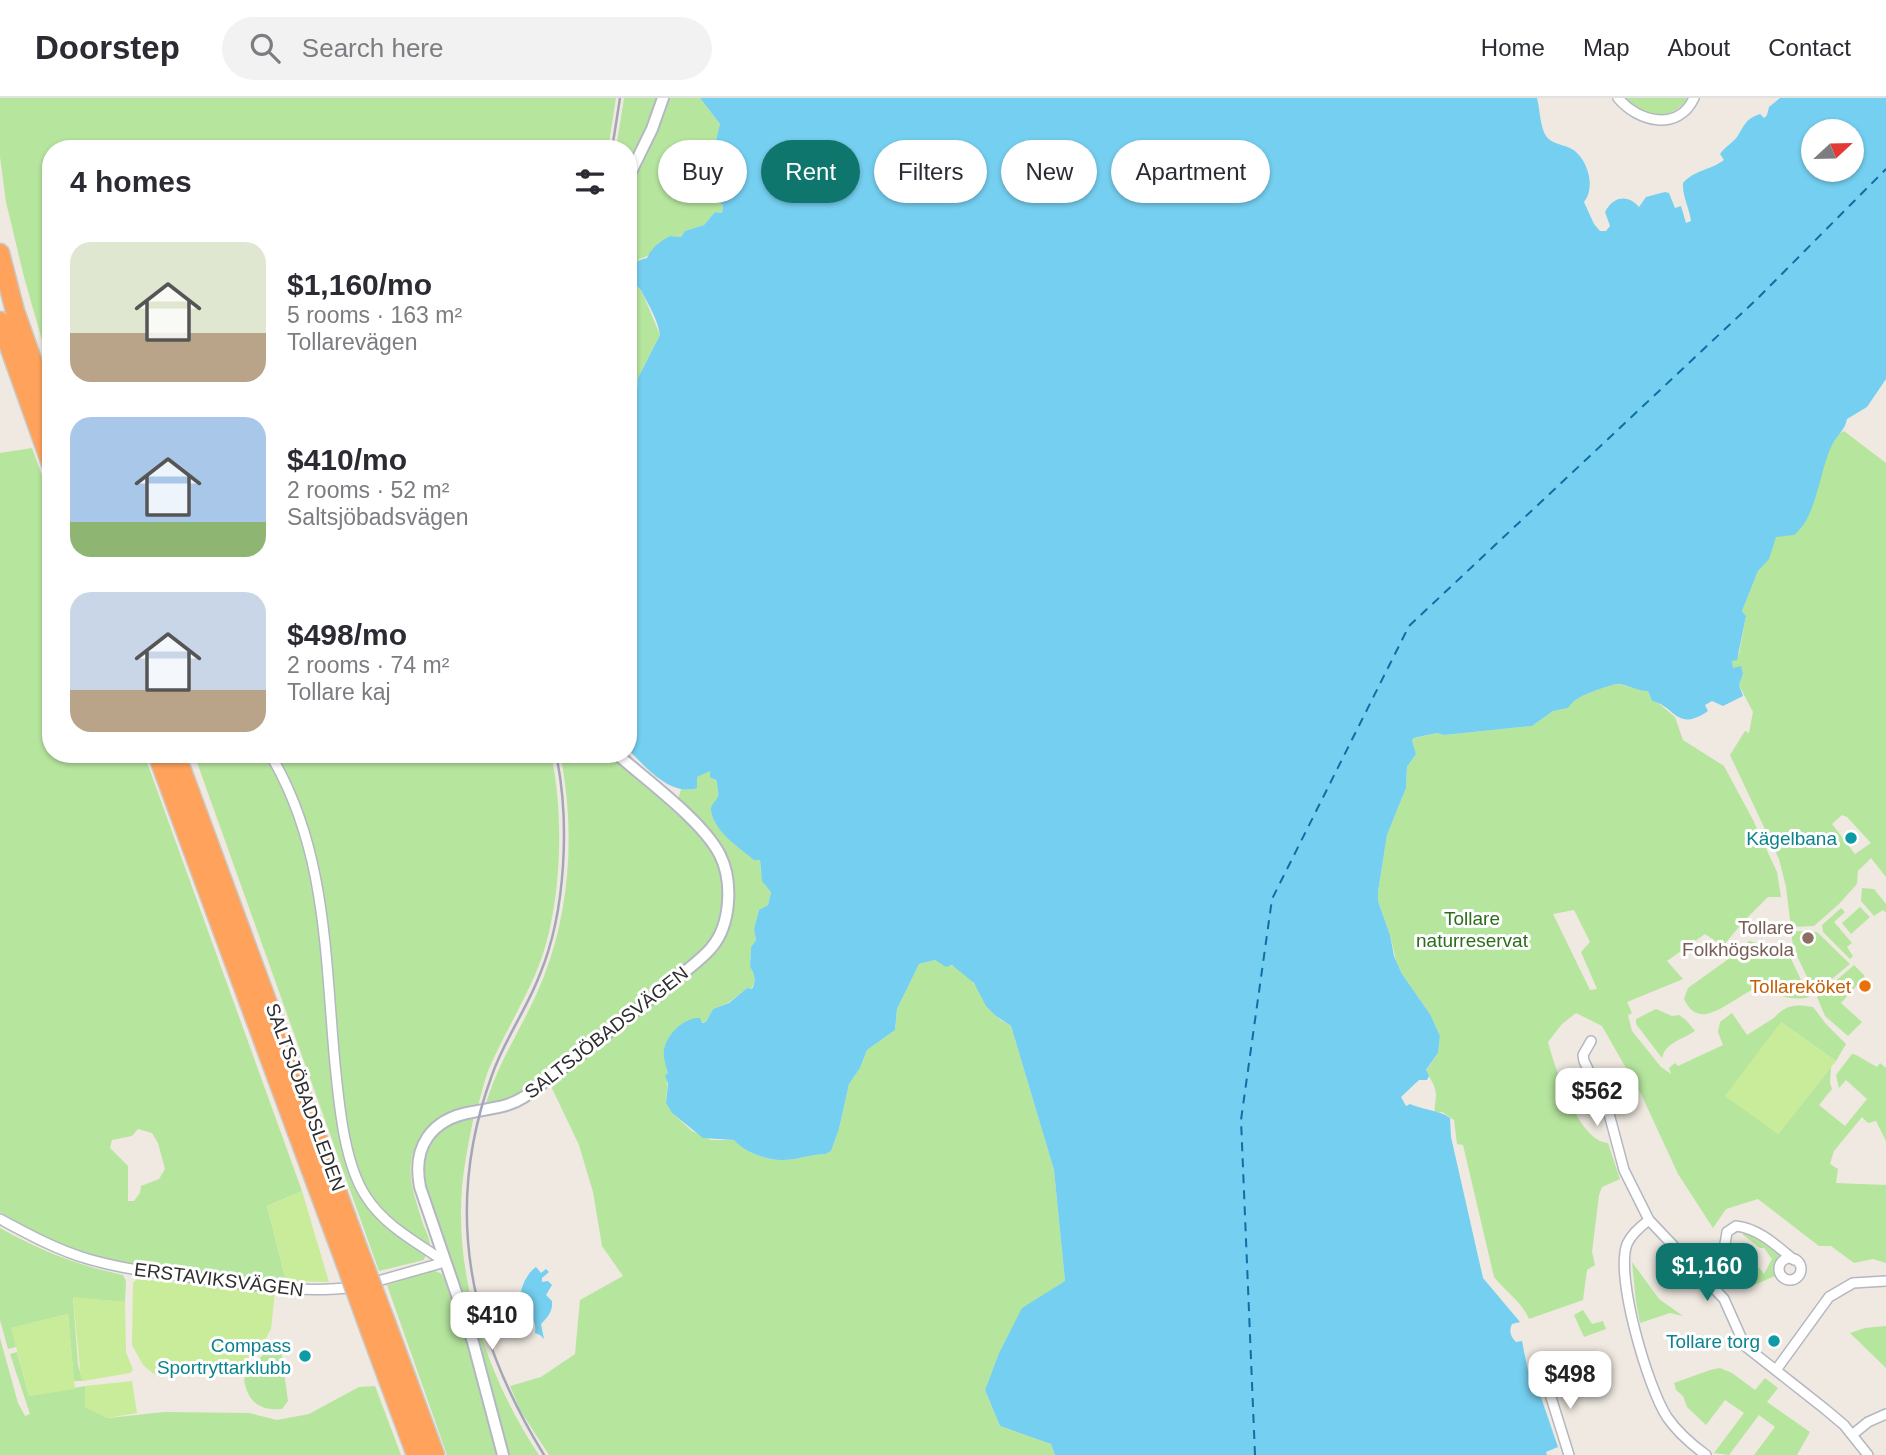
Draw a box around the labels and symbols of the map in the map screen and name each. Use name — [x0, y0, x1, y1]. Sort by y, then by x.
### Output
north arrow — [1801, 119, 1864, 182]
place label: Kägelbana — [1746, 828, 1837, 849]
marker: Kägelbana — [1843, 830, 1859, 846]
park label: Tollare naturreservat — [1416, 908, 1529, 951]
place label: Tollare Folkhögskola — [1682, 917, 1794, 960]
marker: Tollare Folkhögskola — [1800, 930, 1816, 946]
street label: SALTSJÖBADSVÄGEN — [521, 962, 692, 1103]
place label: Tollareköket — [1750, 976, 1852, 997]
marker: Tollareköket — [1857, 978, 1873, 994]
street label: SALTSJÖBADSLEDEN — [262, 1000, 349, 1194]
pin: $562 — [1556, 1068, 1638, 1128]
pin: $1,160 — [1650, 1244, 1764, 1303]
street label: ERSTAVIKSVÄGEN — [133, 1259, 305, 1300]
pin: $410 — [451, 1292, 533, 1352]
place label: Tollare torg — [1666, 1331, 1760, 1352]
marker: Tollare torg — [1766, 1333, 1782, 1349]
place label: Compass Sportryttarklubb — [157, 1335, 291, 1378]
marker: Compass Sportryttarklubb — [297, 1348, 313, 1364]
pin: $498 — [1529, 1352, 1611, 1411]

